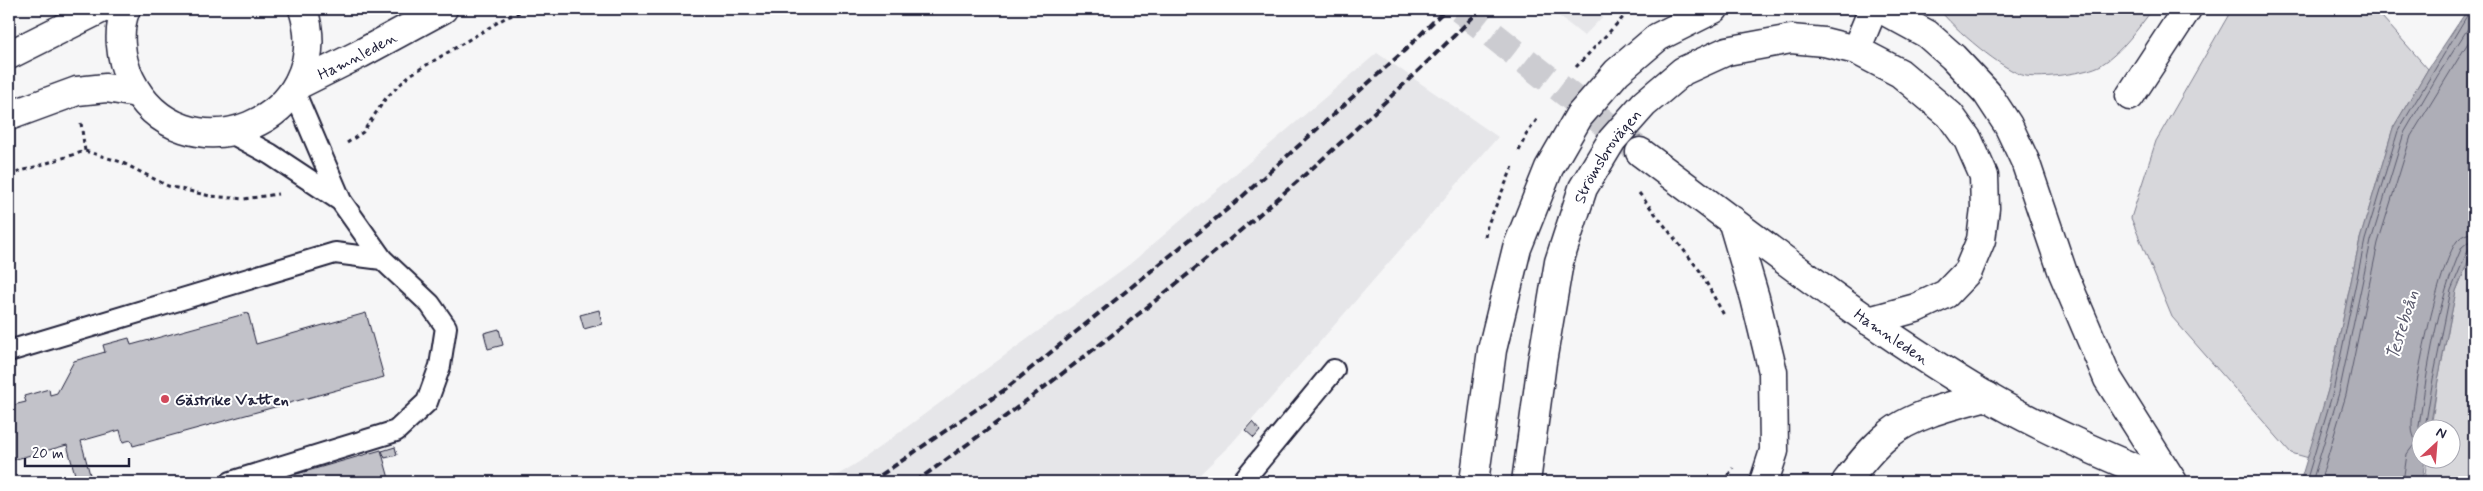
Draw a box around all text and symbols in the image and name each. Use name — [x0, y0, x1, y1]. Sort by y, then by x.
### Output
street label: Hamnleden — [314, 27, 401, 86]
street label: Strömsbrovägen — [1570, 105, 1647, 206]
water label: Testeboån — [2381, 287, 2425, 363]
street label: Hamnleden — [1849, 304, 1933, 370]
place label: Gästrike Vatten — [175, 390, 289, 411]
marker: Gästrike Vatten — [159, 393, 171, 405]
north arrow — [2410, 418, 2460, 468]
text: N — [2433, 423, 2449, 443]
scale bar — [25, 436, 129, 468]
text: 20 m — [32, 444, 64, 464]

